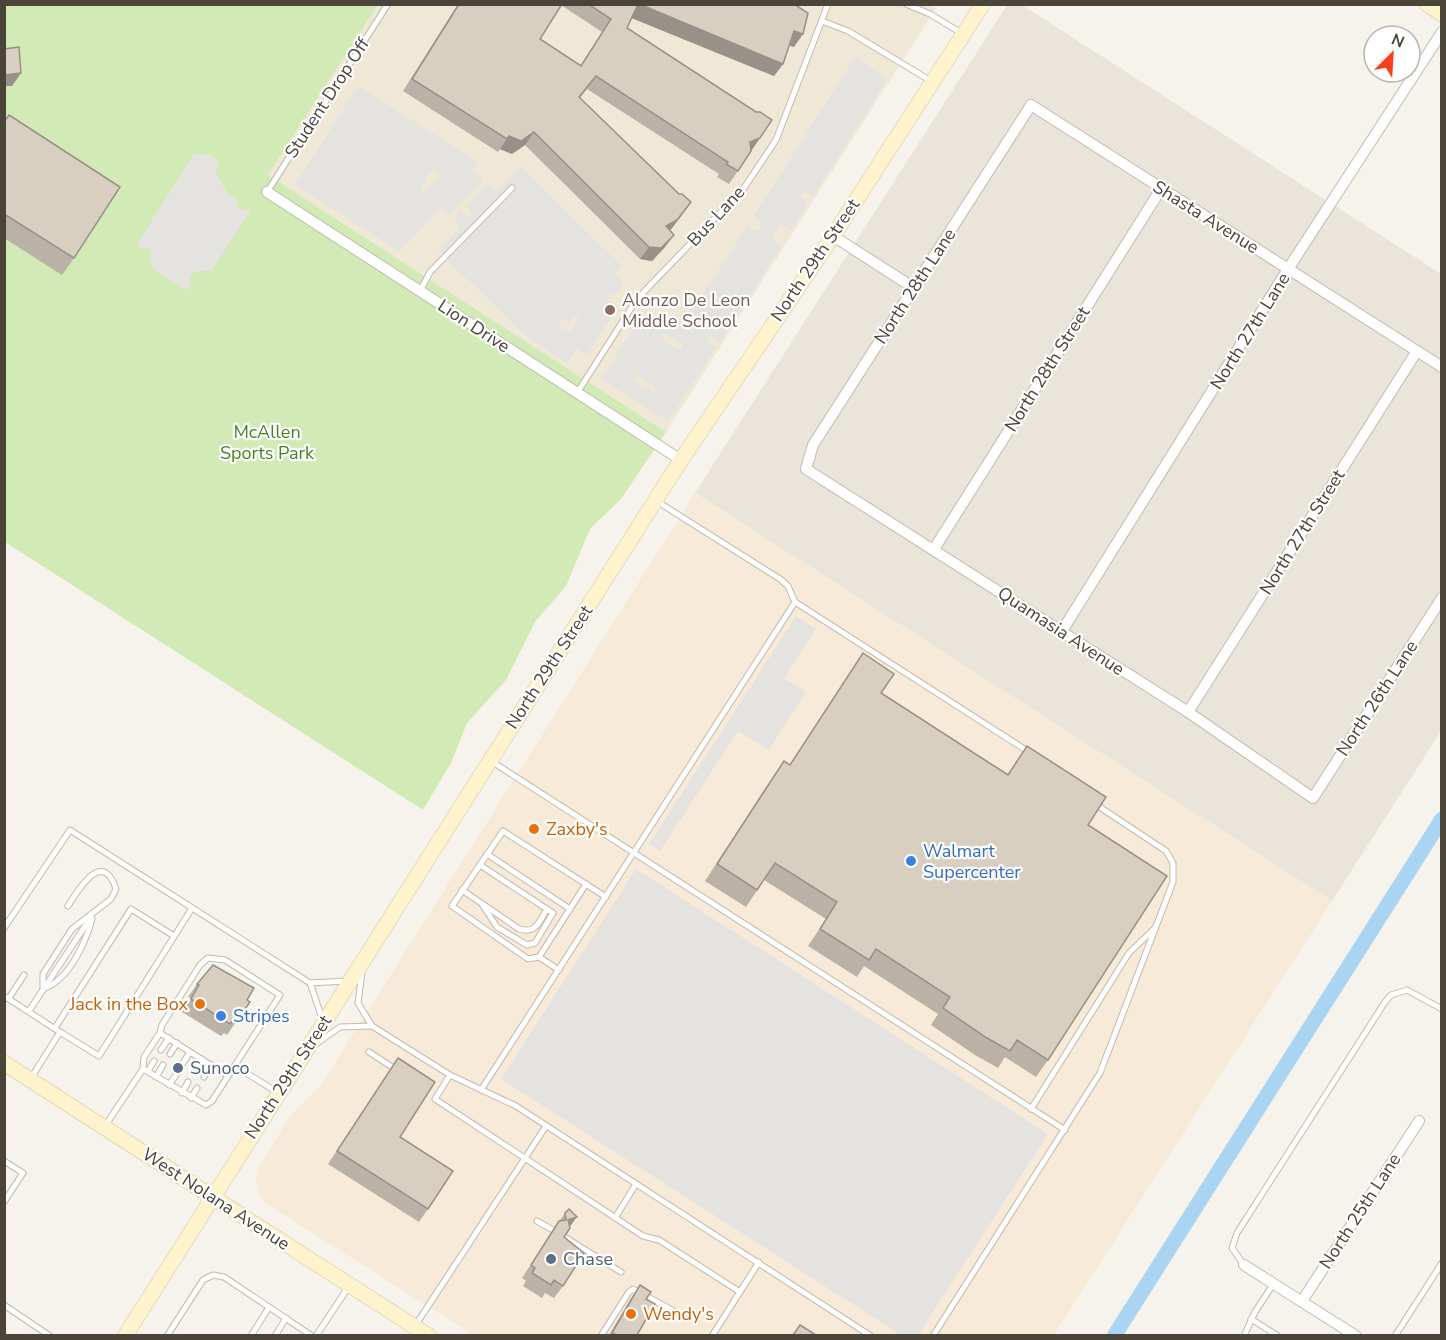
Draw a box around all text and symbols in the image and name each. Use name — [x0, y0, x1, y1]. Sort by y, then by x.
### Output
north arrow — [1362, 24, 1422, 84]
text: N — [1388, 29, 1408, 54]
street label: Student Drop Off — [279, 32, 375, 163]
street label: Shasta Avenue — [1148, 175, 1264, 259]
street label: Bus Lane — [682, 181, 750, 251]
street label: North 29th Street — [765, 193, 865, 326]
street label: North 28th Lane — [869, 224, 961, 348]
street label: North 27th Lane — [1205, 268, 1295, 394]
place label: Alonzo De Leon Middle School — [622, 288, 750, 333]
street label: Lion Drive — [433, 294, 515, 358]
street label: North 28th Street — [999, 301, 1096, 436]
marker: Alonzo De Leon Middle School — [603, 303, 617, 317]
park label: McAllen Sports Park — [220, 420, 315, 465]
street label: North 27th Street — [1254, 464, 1351, 599]
street label: Quamasia Avenue — [993, 581, 1129, 681]
street label: North 29th Street — [500, 600, 598, 734]
street label: North 26th Lane — [1331, 636, 1423, 760]
place label: Zaxby's — [546, 817, 608, 841]
marker: Zaxby's — [527, 822, 541, 836]
place label: Walmart Supercenter — [923, 839, 1021, 884]
marker: Walmart Supercenter — [904, 854, 918, 868]
place label: Jack in the Box — [68, 992, 189, 1016]
marker: Jack in the Box — [193, 997, 207, 1011]
place label: Stripes — [233, 1004, 290, 1028]
marker: Stripes — [214, 1009, 228, 1023]
street label: North 29th Street — [239, 1010, 337, 1144]
place label: Sunoco — [190, 1056, 250, 1080]
marker: Sunoco — [171, 1061, 185, 1075]
street label: West Nolana Avenue — [137, 1142, 295, 1256]
street label: North 25th Lane — [1314, 1149, 1406, 1273]
place label: Chase — [563, 1247, 613, 1271]
marker: Chase — [544, 1252, 558, 1266]
place label: Wendy's — [643, 1302, 714, 1326]
marker: Wendy's — [624, 1307, 638, 1321]

